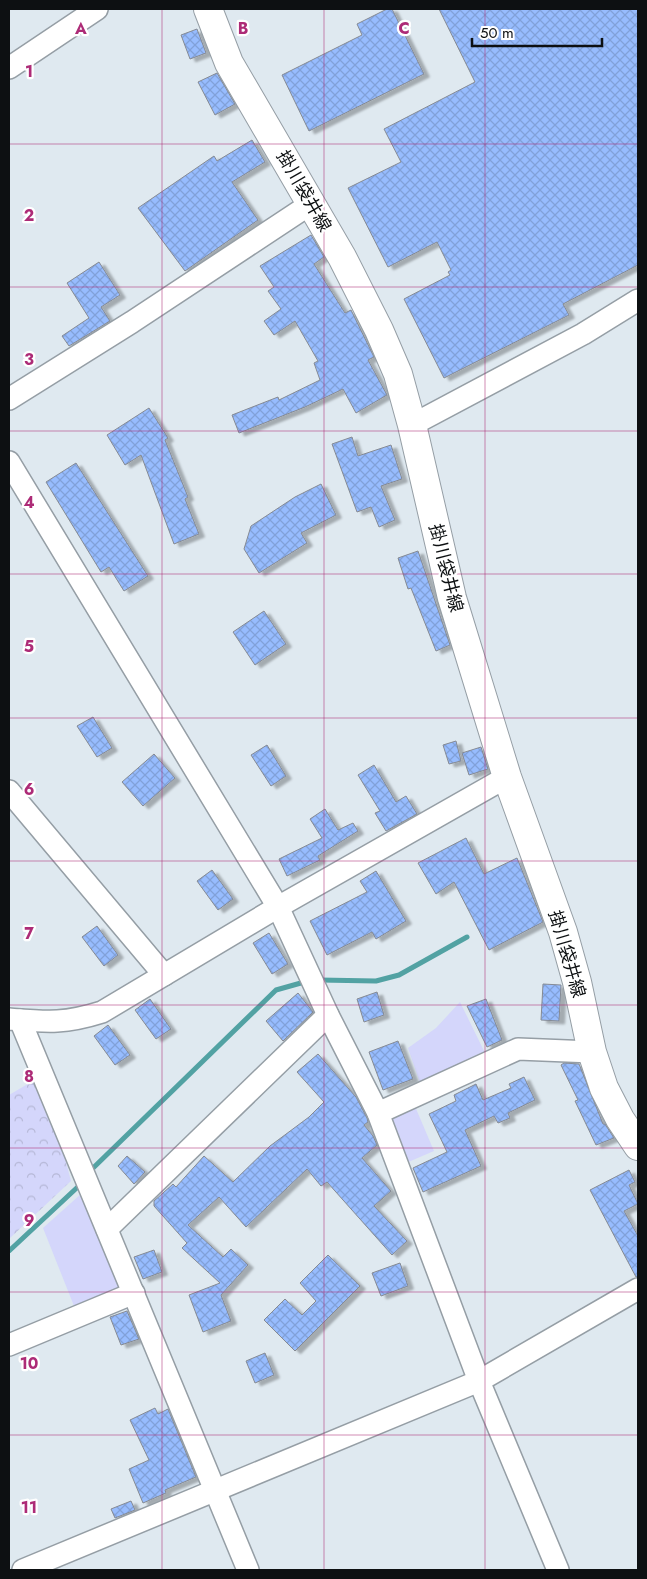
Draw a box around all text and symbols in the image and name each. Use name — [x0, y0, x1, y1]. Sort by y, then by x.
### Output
scale bar — [472, 15, 602, 47]
text: A — [74, 17, 87, 40]
text: B — [238, 17, 248, 40]
text: C — [398, 17, 410, 40]
text: 50 m — [480, 22, 514, 44]
text: 1 — [25, 60, 33, 83]
street label: 掛川袋井線 — [270, 146, 338, 236]
text: 2 — [24, 204, 34, 227]
text: 3 — [24, 348, 34, 371]
text: 4 — [23, 491, 35, 514]
street label: 掛川袋井線 — [422, 521, 470, 615]
text: 5 — [24, 635, 34, 658]
text: 6 — [24, 778, 34, 801]
street label: 掛川袋井線 — [542, 907, 592, 1001]
text: 7 — [24, 922, 34, 945]
text: 8 — [24, 1065, 34, 1088]
text: 9 — [24, 1209, 34, 1232]
text: 10 — [20, 1352, 38, 1375]
text: 11 — [21, 1496, 37, 1519]

